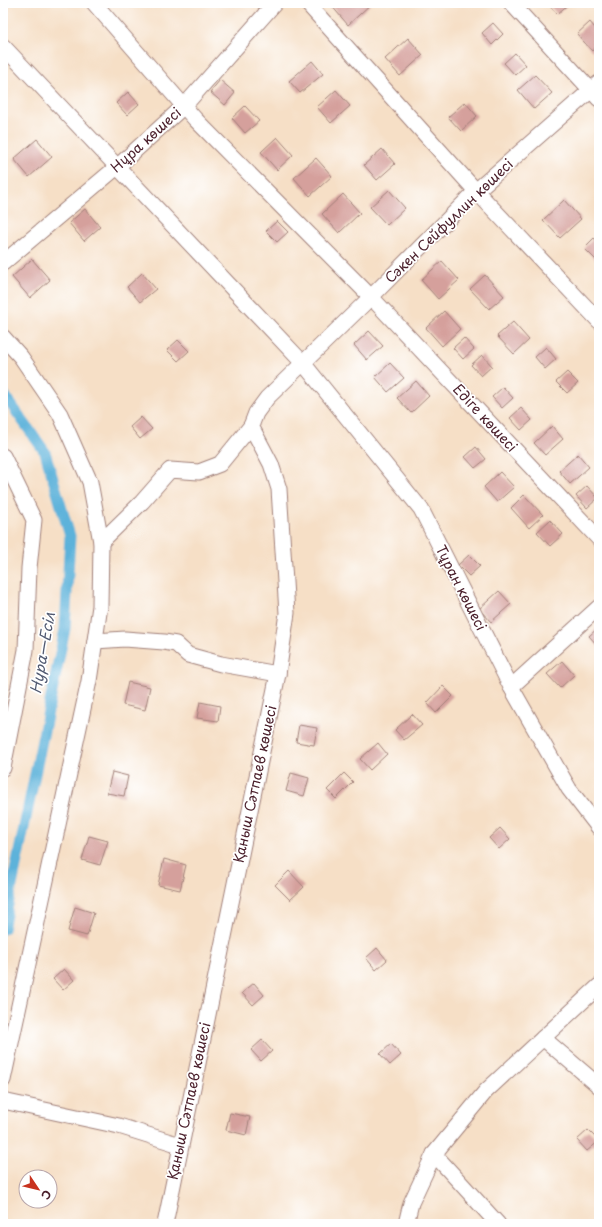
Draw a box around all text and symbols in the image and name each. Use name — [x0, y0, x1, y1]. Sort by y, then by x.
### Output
street label: Нұра көшесі — [106, 102, 186, 177]
street label: Сәкен Сейфуллин көшесі — [380, 154, 518, 288]
street label: Едіге көшесі — [448, 379, 522, 456]
street label: Тұран көшесі — [431, 541, 492, 634]
water label: Нура—Есіл — [23, 610, 60, 695]
street label: Қаныш Сәтпаев көшесі — [228, 703, 281, 865]
street label: Қаныш Сәтпаев көшесі — [162, 1020, 215, 1182]
north arrow — [18, 1169, 58, 1209]
text: С — [37, 1187, 56, 1203]

